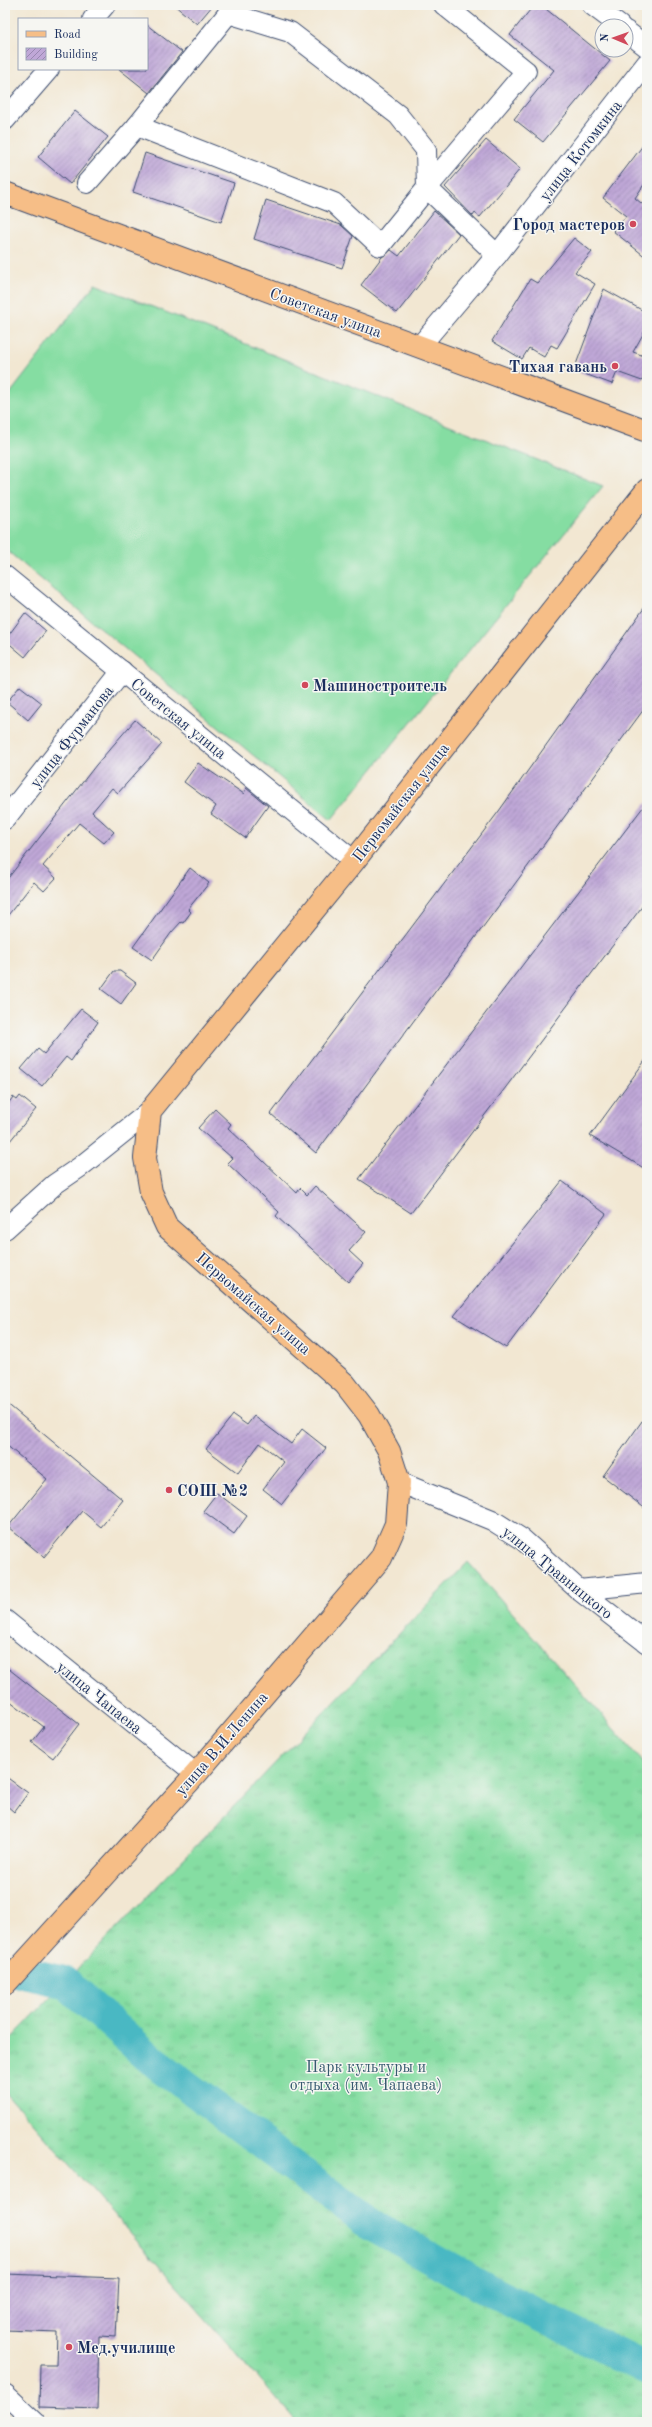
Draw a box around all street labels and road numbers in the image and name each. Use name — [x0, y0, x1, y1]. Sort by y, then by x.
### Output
street label: улица Котомкина — [537, 98, 626, 205]
street label: Советская улица — [267, 286, 384, 342]
street label: Советская улица — [127, 676, 229, 763]
street label: улица Фурманова — [28, 683, 117, 791]
street label: Первомайская улица — [350, 741, 453, 866]
street label: Первомайская улица — [192, 1250, 313, 1359]
street label: улица Травницкого — [499, 1524, 615, 1623]
street label: улица Чапаева — [53, 1659, 145, 1738]
street label: улица В.И.Ленина — [173, 1689, 272, 1799]

